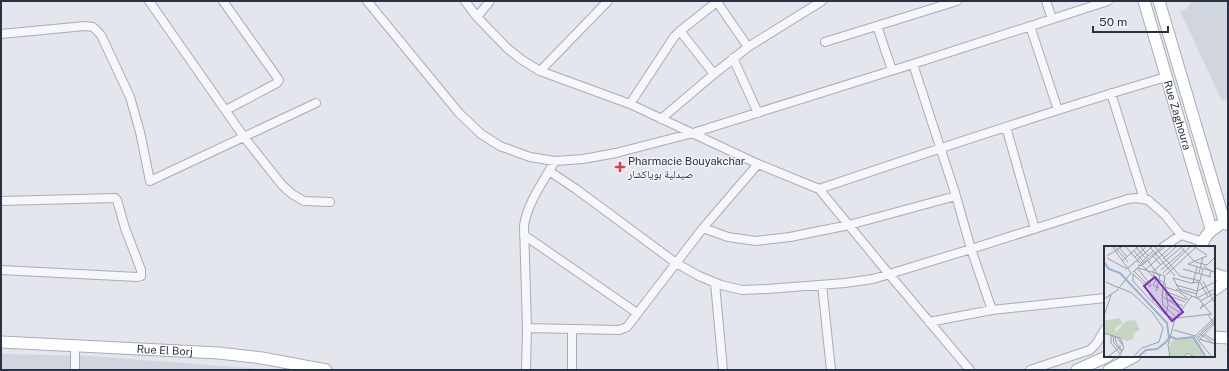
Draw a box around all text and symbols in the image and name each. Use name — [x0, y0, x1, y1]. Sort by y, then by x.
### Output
scale bar — [1093, 8, 1168, 34]
text: 50 m — [1099, 15, 1127, 29]
street label: Rue Zaghoura — [1162, 79, 1193, 151]
place label: Pharmacie Bouyakchar صيدلية بوياكشار — [627, 155, 745, 180]
marker: Pharmacie Bouyakchar صيدلية بوياكشار — [615, 162, 625, 172]
inset map — [1104, 246, 1215, 357]
street label: Rue El Borj — [136, 343, 193, 358]

